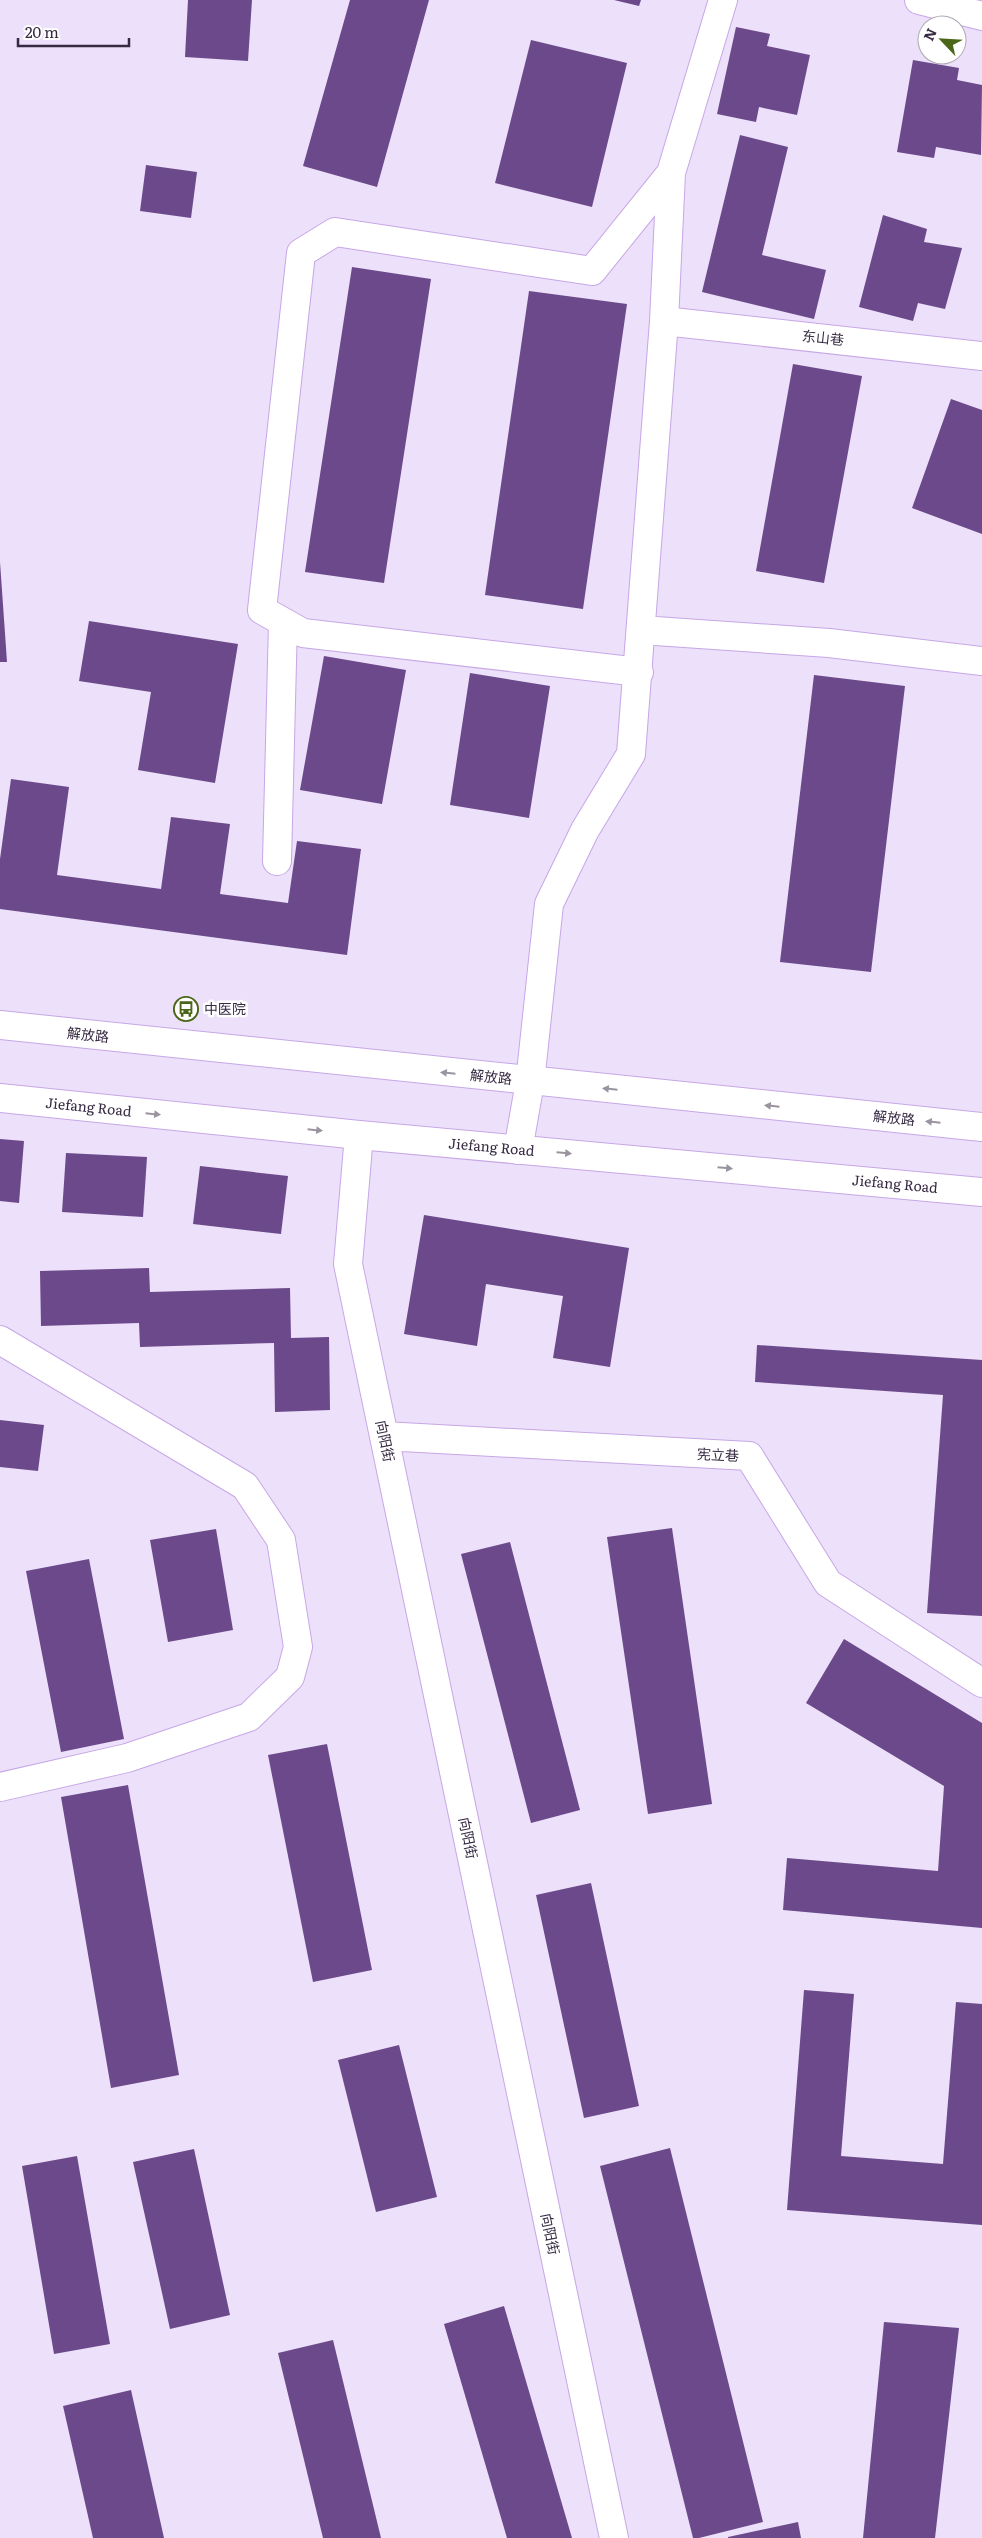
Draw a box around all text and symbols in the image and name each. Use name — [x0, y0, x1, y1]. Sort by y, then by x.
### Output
scale bar — [18, 15, 129, 47]
north arrow — [917, 15, 967, 65]
text: 20 m — [25, 20, 59, 43]
text: N — [918, 24, 941, 44]
street label: 东山巷 — [801, 325, 845, 349]
bus stop icon: 中医院 — [173, 996, 199, 1022]
place label: 中医院 — [204, 998, 246, 1018]
street label: 解放路 — [66, 1022, 110, 1046]
street label: 解放路 — [469, 1064, 513, 1088]
one-way arrow — [440, 1069, 456, 1077]
one-way arrow — [602, 1085, 618, 1093]
street label: Jiefang Road — [45, 1092, 133, 1121]
one-way arrow — [764, 1102, 780, 1110]
street label: 解放路 — [872, 1105, 916, 1129]
one-way arrow — [145, 1110, 161, 1118]
one-way arrow — [925, 1118, 941, 1126]
one-way arrow — [307, 1127, 323, 1135]
street label: Jiefang Road — [448, 1132, 536, 1160]
one-way arrow — [556, 1150, 572, 1158]
one-way arrow — [718, 1164, 734, 1172]
street label: Jiefang Road — [851, 1169, 939, 1197]
street label: 向阳街 — [372, 1418, 400, 1463]
street label: 宪立巷 — [697, 1443, 740, 1465]
street label: 向阳街 — [455, 1815, 483, 1860]
street label: 向阳街 — [537, 2211, 565, 2256]

